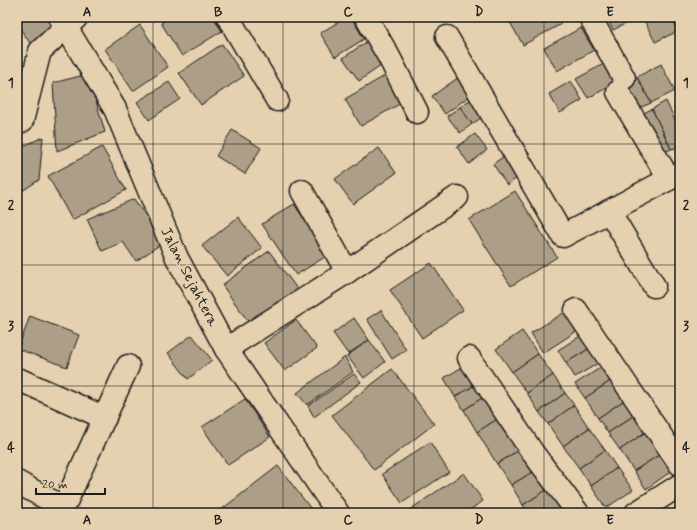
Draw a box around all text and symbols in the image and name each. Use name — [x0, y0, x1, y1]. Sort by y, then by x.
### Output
text: A — [83, 4, 91, 21]
text: B — [214, 4, 223, 21]
text: C — [343, 4, 353, 21]
text: D — [475, 4, 484, 21]
text: E — [606, 4, 614, 21]
text: 1 — [8, 75, 14, 92]
text: 1 — [683, 75, 689, 92]
text: 2 — [8, 197, 15, 214]
text: 2 — [683, 197, 690, 214]
street label: Jalan Sejahtera — [155, 224, 223, 331]
text: 3 — [8, 318, 14, 335]
text: 3 — [683, 318, 689, 335]
text: 4 — [7, 440, 15, 457]
text: 4 — [682, 440, 690, 457]
scale bar — [36, 470, 105, 496]
text: 20 m — [42, 477, 68, 493]
text: A — [83, 512, 91, 529]
text: B — [214, 512, 223, 529]
text: C — [343, 512, 353, 529]
text: D — [475, 512, 484, 529]
text: E — [606, 512, 614, 529]

